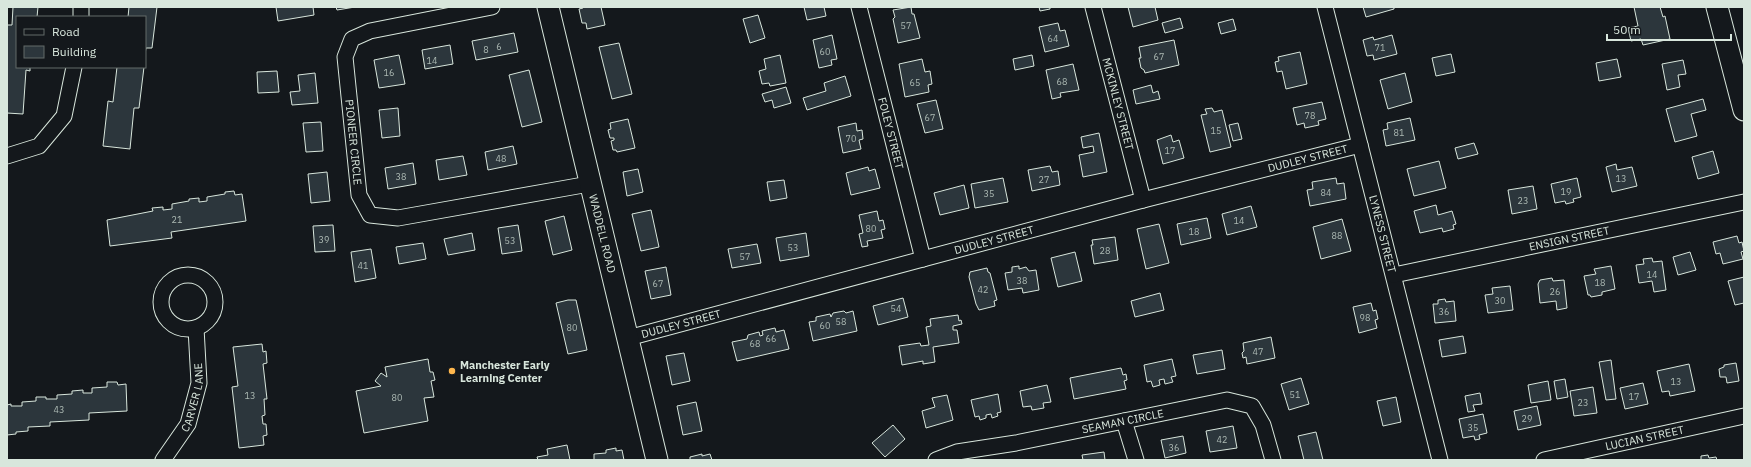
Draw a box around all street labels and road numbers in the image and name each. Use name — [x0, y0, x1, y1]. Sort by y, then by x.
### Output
street label: MCKINLEY STREET — [1099, 56, 1137, 152]
street label: FOLEY STREET — [875, 96, 907, 171]
street label: PIONEER CIRCLE — [342, 99, 365, 186]
street label: DUDLEY STREET — [1266, 141, 1350, 175]
street label: WADDELL ROAD — [586, 193, 619, 274]
street label: LYNESS STREET — [1366, 194, 1399, 275]
street label: DUDLEY STREET — [953, 222, 1036, 257]
street label: ENSIGN STREET — [1528, 223, 1611, 254]
street label: DUDLEY STREET — [640, 306, 723, 341]
street label: CARVER LANE — [178, 363, 206, 435]
street label: SEAMAN CIRCLE — [1080, 406, 1165, 436]
street label: LUCIAN STREET — [1604, 422, 1686, 453]

